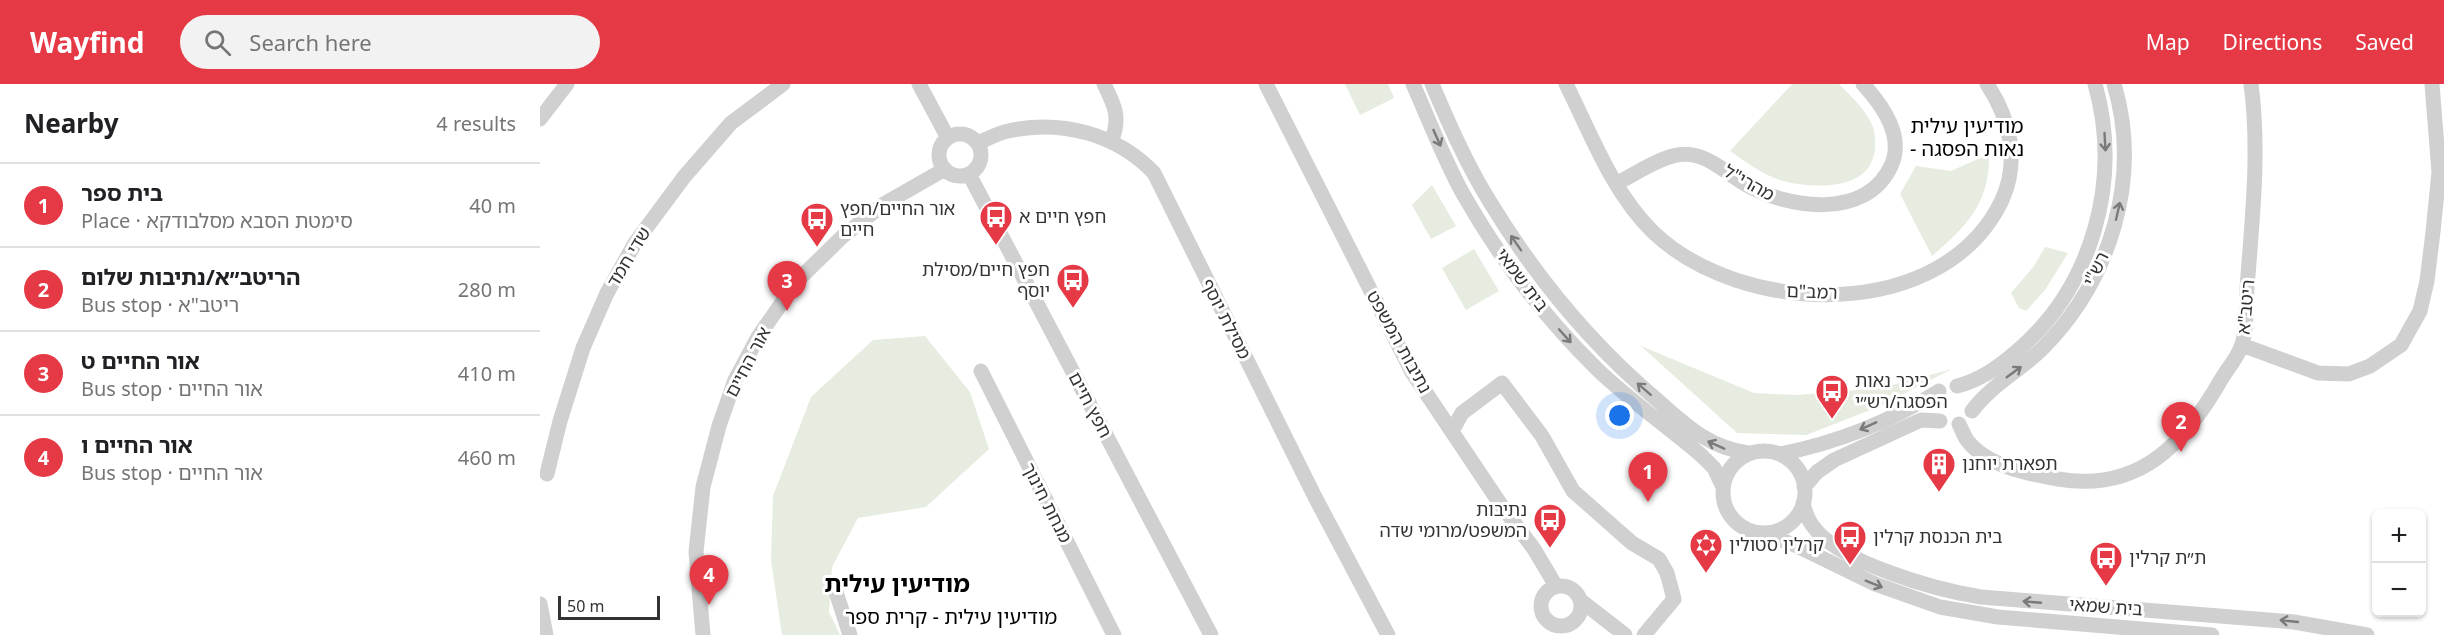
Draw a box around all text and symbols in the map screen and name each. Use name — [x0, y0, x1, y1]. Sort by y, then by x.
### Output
search box — [180, 15, 600, 69]
text: Wayfind — [30, 23, 144, 61]
icon: search — [201, 26, 234, 59]
text: Search here — [249, 27, 372, 57]
text: Map — [2146, 28, 2190, 56]
text: Directions — [2223, 28, 2322, 56]
text: Saved — [2355, 28, 2414, 56]
text: Nearby — [24, 105, 119, 141]
text: 4 results — [436, 110, 516, 137]
district label: מודיעין עילית - נאות הפסגה — [1910, 112, 2024, 162]
one-way arrow — [1431, 128, 1443, 146]
one-way arrow — [2100, 131, 2111, 151]
street label: מהרי"ל — [1720, 158, 1779, 206]
text: בית ספר — [81, 177, 163, 207]
text: 1 — [38, 192, 49, 219]
text: 40 m — [469, 192, 516, 219]
place label: אור החיים/חפץ חיים — [840, 196, 955, 241]
bus stop icon: חפץ חיים א — [978, 199, 1014, 246]
bus stop icon: אור החיים/חפץ חיים — [799, 201, 835, 248]
one-way arrow — [2113, 202, 2124, 221]
place label: חפץ חיים א — [1019, 204, 1106, 228]
text: Place · סימטת הסבא מסלבודקא — [81, 207, 353, 234]
street label: שדי חמד — [601, 222, 656, 291]
one-way arrow — [1510, 235, 1522, 251]
street label: בית שמאי — [1491, 243, 1555, 316]
street label: רש"י — [2077, 247, 2114, 290]
place label: חפץ חיים/מסילת יוסף — [922, 257, 1050, 302]
text: הריטב״א/נתיבות שלום — [81, 261, 300, 291]
pin: 3 — [768, 262, 806, 311]
bus stop icon: חפץ חיים/מסילת יוסף — [1055, 262, 1091, 309]
street label: מסילת יוסף — [1196, 274, 1257, 363]
text: 2 — [38, 276, 49, 303]
text: 280 m — [458, 276, 516, 303]
street label: רמב"ם — [1786, 278, 1838, 304]
street label: ריטב"א — [2231, 278, 2259, 335]
street label: נתיבות המשפט — [1362, 286, 1438, 397]
text: Bus stop · ריטב"א — [81, 291, 239, 318]
street label: אור החיים — [719, 322, 776, 401]
one-way arrow — [1558, 328, 1572, 343]
text: אור החיים ט — [81, 345, 200, 375]
text: 3 — [38, 360, 49, 387]
text: 410 m — [458, 360, 516, 387]
one-way arrow — [2006, 365, 2022, 378]
street label: חפץ חיים — [1064, 367, 1118, 442]
place label: כיכר נאות הפסגה/רש״י — [1855, 368, 1948, 413]
bus stop icon: כיכר נאות הפסגה/רש״י — [1814, 373, 1850, 420]
text: Bus stop · אור החיים — [81, 375, 263, 402]
one-way arrow — [1636, 383, 1652, 396]
your location — [1605, 401, 1634, 430]
pin: 2 — [2162, 402, 2200, 452]
one-way arrow — [1859, 422, 1877, 433]
text: אור החיים ו — [81, 429, 193, 459]
one-way arrow — [1708, 439, 1726, 450]
text: 4 — [38, 444, 49, 471]
text: 460 m — [458, 444, 516, 471]
building icon: תפארת יוחנן — [1921, 446, 1957, 493]
place label: תפארת יוחנן — [1962, 451, 2058, 475]
pin: 1 — [1628, 452, 1668, 502]
street label: מנחת חינוך — [1017, 458, 1078, 547]
text: Bus stop · אור החיים — [81, 459, 263, 486]
place label: נתיבות המשפט/מרומי שדה — [1379, 497, 1527, 542]
bus stop icon: נתיבות המשפט/מרומי שדה — [1532, 502, 1568, 549]
map controls — [2372, 509, 2426, 617]
button: + — [2372, 509, 2426, 563]
bus stop icon: בית הכנסת קרלין — [1832, 519, 1868, 566]
place label: בית הכנסת קרלין — [1873, 524, 2003, 548]
synagogue icon: קרלין סטולין — [1688, 527, 1724, 574]
place label: קרלין סטולין — [1729, 532, 1824, 556]
bus stop icon: ת״ת קרלין — [2088, 540, 2124, 587]
place label: ת״ת קרלין — [2129, 545, 2206, 569]
pin: 4 — [690, 556, 728, 605]
button: − — [2372, 563, 2426, 617]
district label: מודיעין עילית — [824, 566, 970, 599]
one-way arrow — [1865, 579, 1883, 590]
street label: בית שמאי — [2069, 591, 2144, 621]
scale bar — [558, 593, 660, 620]
text: 50 m — [567, 595, 604, 617]
one-way arrow — [2023, 596, 2042, 607]
district label: מודיעין עילית - קרית ספר — [845, 603, 1057, 630]
one-way arrow — [2280, 615, 2300, 626]

